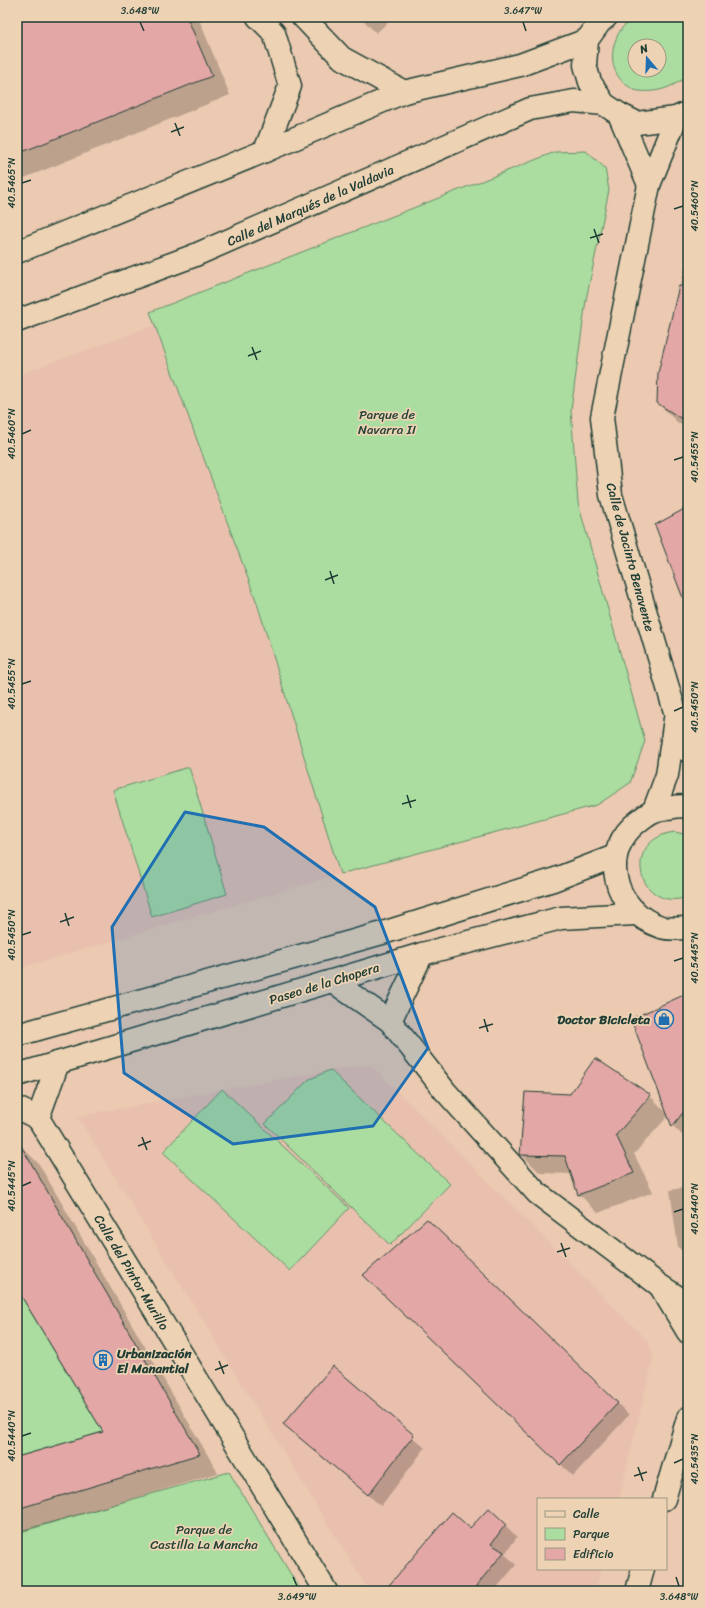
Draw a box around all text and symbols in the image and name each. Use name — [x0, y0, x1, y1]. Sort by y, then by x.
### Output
text: 3.648°W — [121, 2, 160, 20]
text: 3.647°W — [504, 2, 542, 20]
north arrow — [627, 38, 667, 78]
text: N — [636, 39, 651, 60]
text: 40.5465°N — [3, 157, 21, 208]
street label: Calle del Marqués de la Valdavia — [223, 158, 398, 253]
text: 40.5460°N — [686, 180, 704, 232]
park label: Parque de Navarra II — [358, 403, 416, 441]
text: 40.5460°N — [3, 408, 21, 460]
text: 40.5455°N — [686, 431, 704, 483]
street label: Calle de Jacinto Benavente — [600, 480, 662, 635]
text: 40.5455°N — [3, 658, 21, 710]
text: 40.5450°N — [686, 681, 704, 733]
text: 40.5450°N — [3, 909, 21, 961]
text: 40.5445°N — [686, 932, 704, 984]
street label: Paseo de la Chopera — [266, 956, 383, 1011]
place label: Doctor Bicicleta — [557, 1008, 650, 1031]
shop icon: Doctor Bicicleta — [653, 1008, 675, 1030]
text: 40.5445°N — [3, 1160, 21, 1212]
text: 40.5440°N — [686, 1183, 704, 1235]
street label: Calle del Pintor Murillo — [88, 1210, 176, 1335]
place label: Urbanización El Manantial — [117, 1342, 192, 1380]
building icon: Urbanización El Manantial — [92, 1349, 114, 1371]
text: 40.5440°N — [3, 1410, 21, 1462]
text: 40.5435°N — [686, 1434, 704, 1484]
legend — [537, 1498, 667, 1570]
text: Calle — [573, 1503, 600, 1525]
park label: Parque de Castilla La Mancha — [150, 1518, 258, 1556]
text: Parque — [573, 1523, 610, 1545]
text: Edificio — [573, 1543, 613, 1565]
text: 3.649°W — [278, 1588, 317, 1606]
text: 3.648°W — [660, 1588, 699, 1606]

